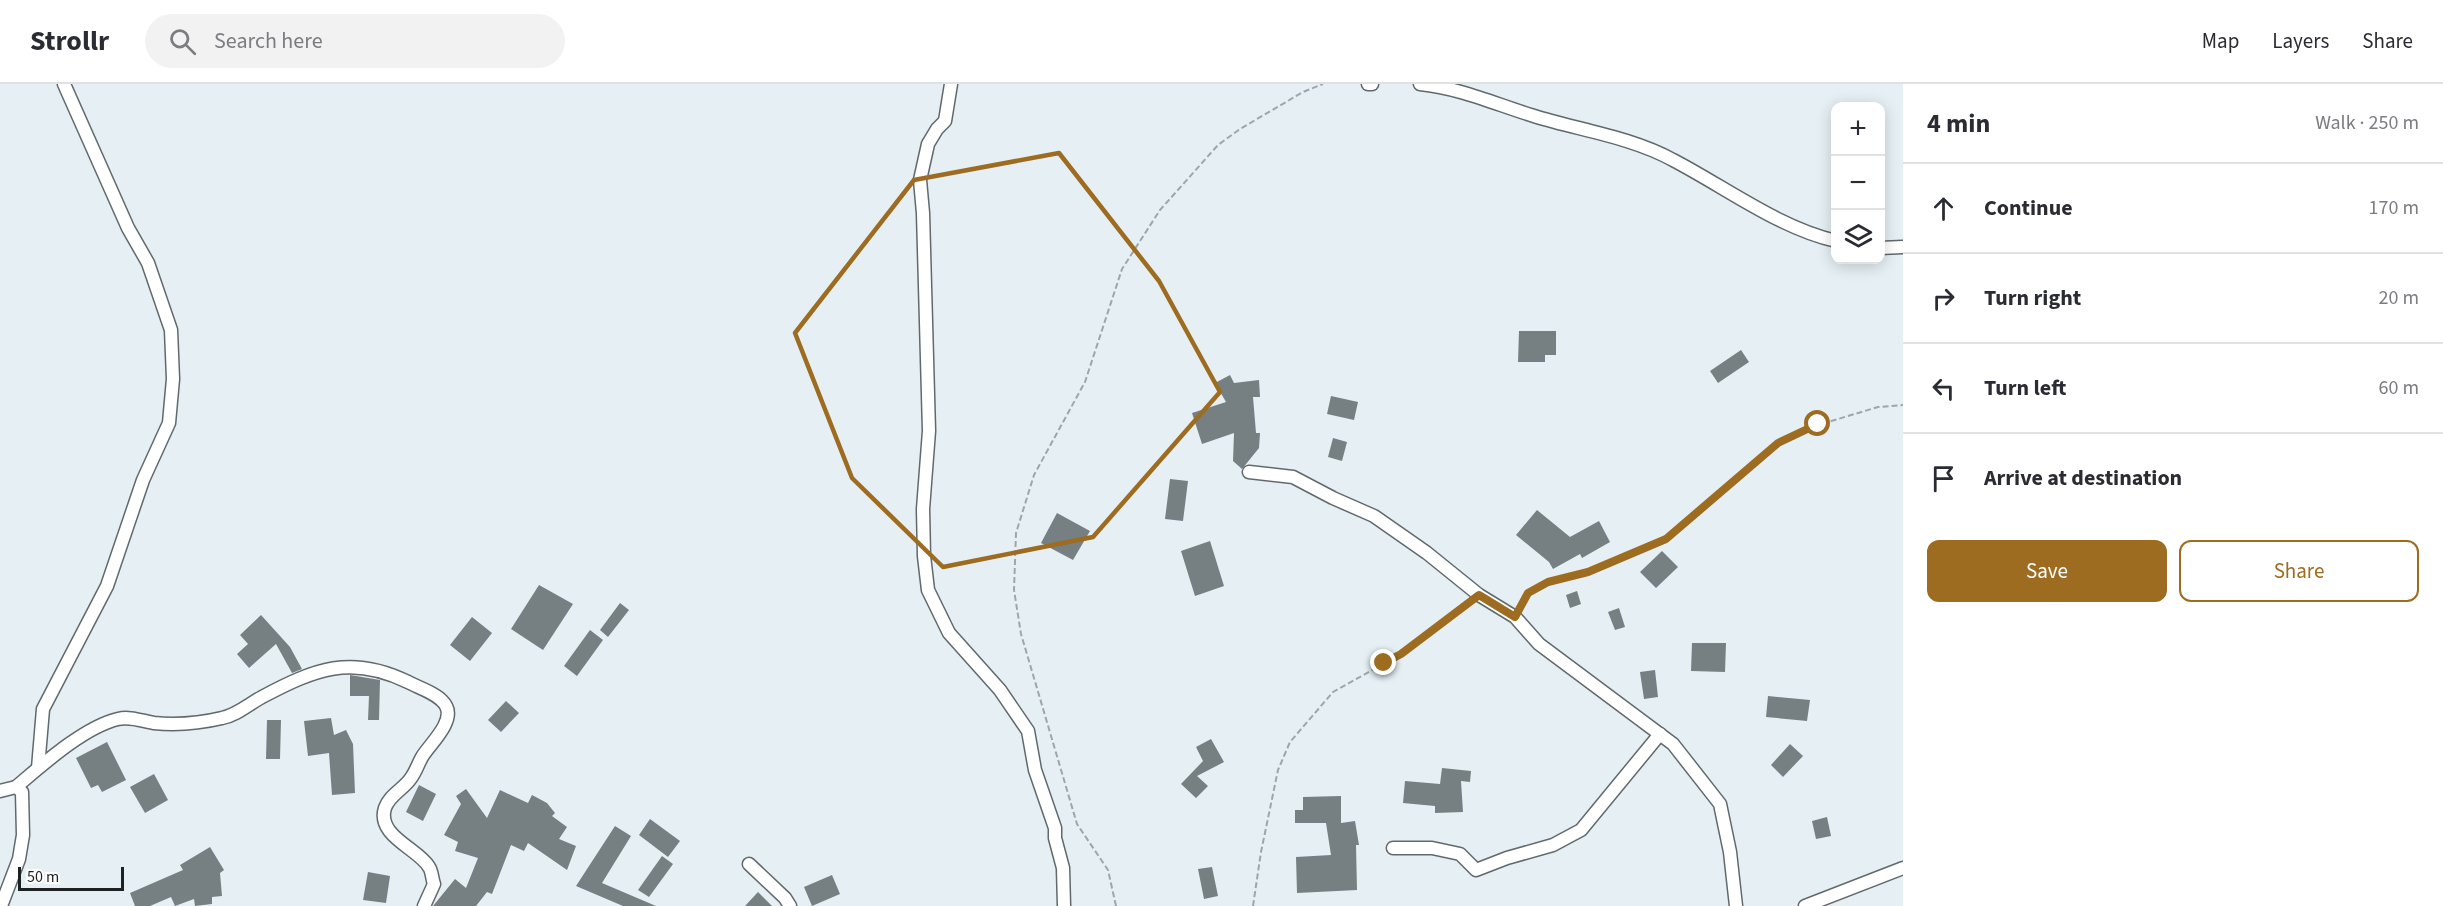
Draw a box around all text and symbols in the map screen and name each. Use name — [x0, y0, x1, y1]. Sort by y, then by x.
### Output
search box — [145, 14, 565, 68]
text: Strollr — [30, 21, 109, 61]
icon: search — [166, 25, 199, 58]
text: Search here — [214, 25, 323, 57]
text: Map — [2202, 26, 2239, 56]
text: Layers — [2272, 26, 2329, 56]
text: Share — [2362, 26, 2413, 56]
map controls — [1831, 102, 1885, 264]
button: + — [1831, 102, 1885, 156]
text: 4 min — [1927, 105, 1990, 142]
text: Walk · 250 m — [2315, 109, 2419, 137]
button: − — [1831, 156, 1885, 210]
icon: ahead — [1927, 192, 1960, 225]
text: Continue — [1984, 192, 2073, 224]
text: 170 m — [2369, 194, 2419, 222]
button: layers — [1831, 210, 1885, 264]
icon: right — [1927, 282, 1960, 315]
text: Turn right — [1984, 282, 2081, 314]
text: 20 m — [2379, 284, 2419, 312]
icon: left — [1927, 372, 1960, 405]
text: Turn left — [1984, 372, 2066, 404]
text: 60 m — [2379, 374, 2419, 402]
route start — [1804, 410, 1830, 436]
icon: arrive — [1927, 462, 1960, 495]
text: Arrive at destination — [1984, 462, 2182, 494]
button: Save — [1927, 540, 2167, 602]
button: Share — [2179, 540, 2419, 602]
route end — [1370, 649, 1396, 675]
scale bar — [18, 864, 124, 892]
text: 50 m — [27, 866, 59, 888]

